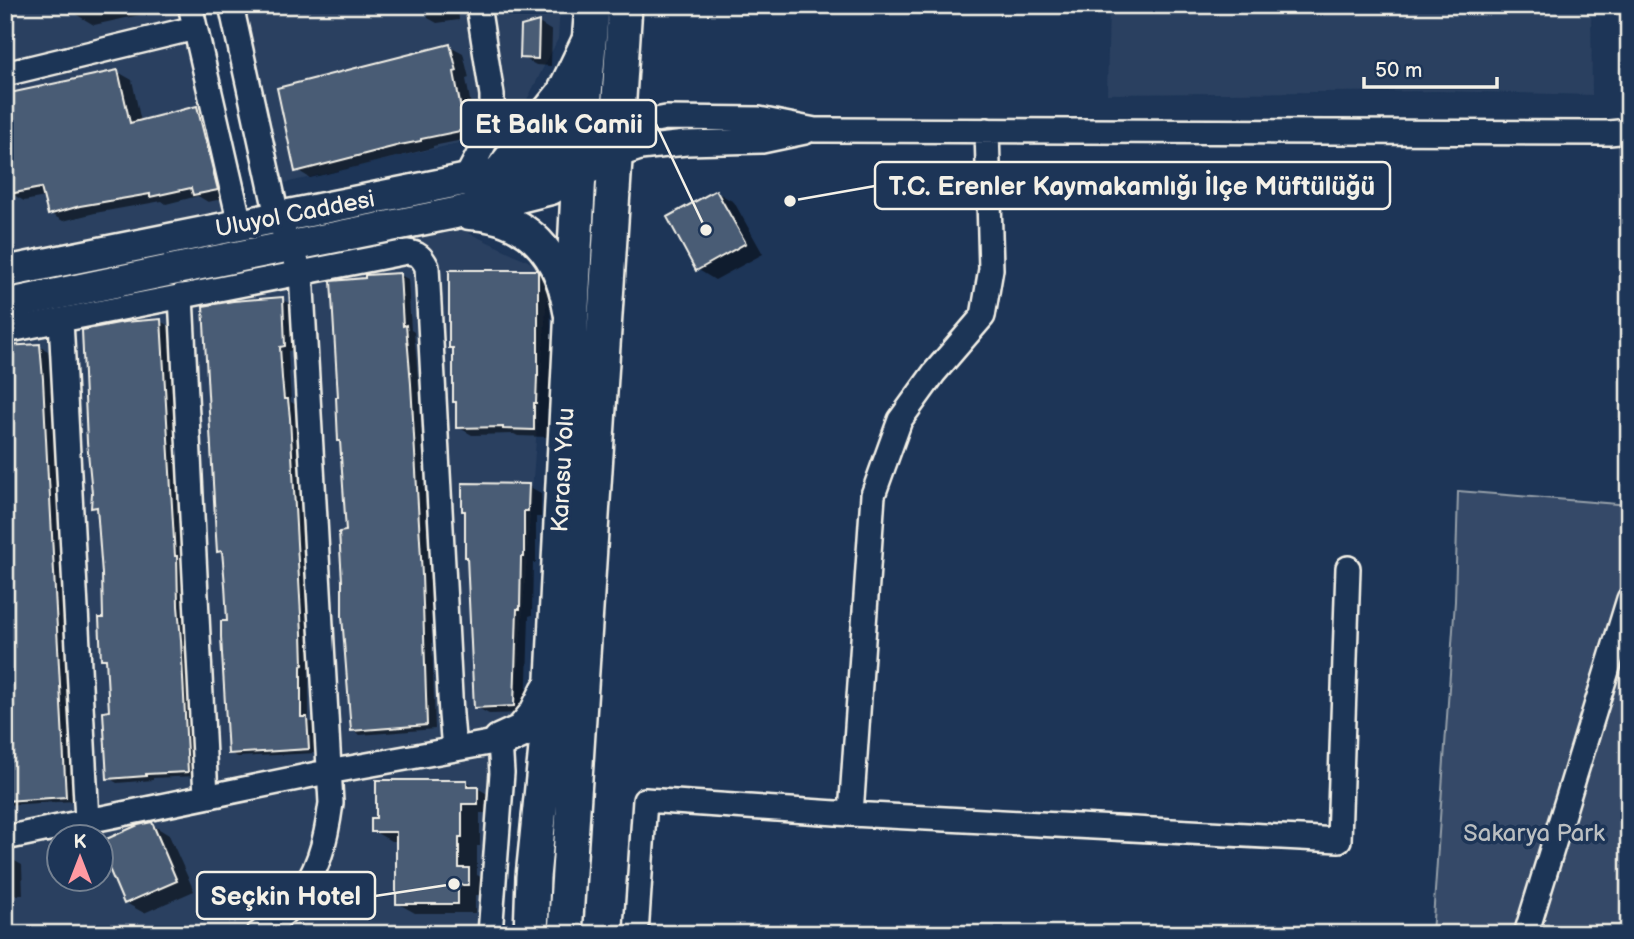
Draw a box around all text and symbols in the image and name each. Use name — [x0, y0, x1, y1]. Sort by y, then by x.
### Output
scale bar — [1364, 46, 1498, 90]
text: 50 m — [1375, 58, 1422, 83]
callout: Et Balık Camii — [461, 100, 656, 147]
text: Et Balık Camii — [475, 110, 643, 141]
callout: T.C. Erenler Kaymakamlığı İlçe Müftülüğü — [875, 162, 1390, 209]
text: T.C. Erenler Kaymakamlığı İlçe Müftülüğü — [889, 169, 1375, 203]
street label: Uluyol Caddesi — [213, 184, 377, 244]
street label: Karasu Yolu — [545, 407, 581, 533]
park label: Sakarya Park — [1463, 819, 1605, 848]
north arrow — [46, 824, 116, 894]
text: K — [74, 831, 87, 854]
callout: Seçkin Hotel — [197, 872, 375, 919]
text: Seçkin Hotel — [211, 882, 361, 913]

